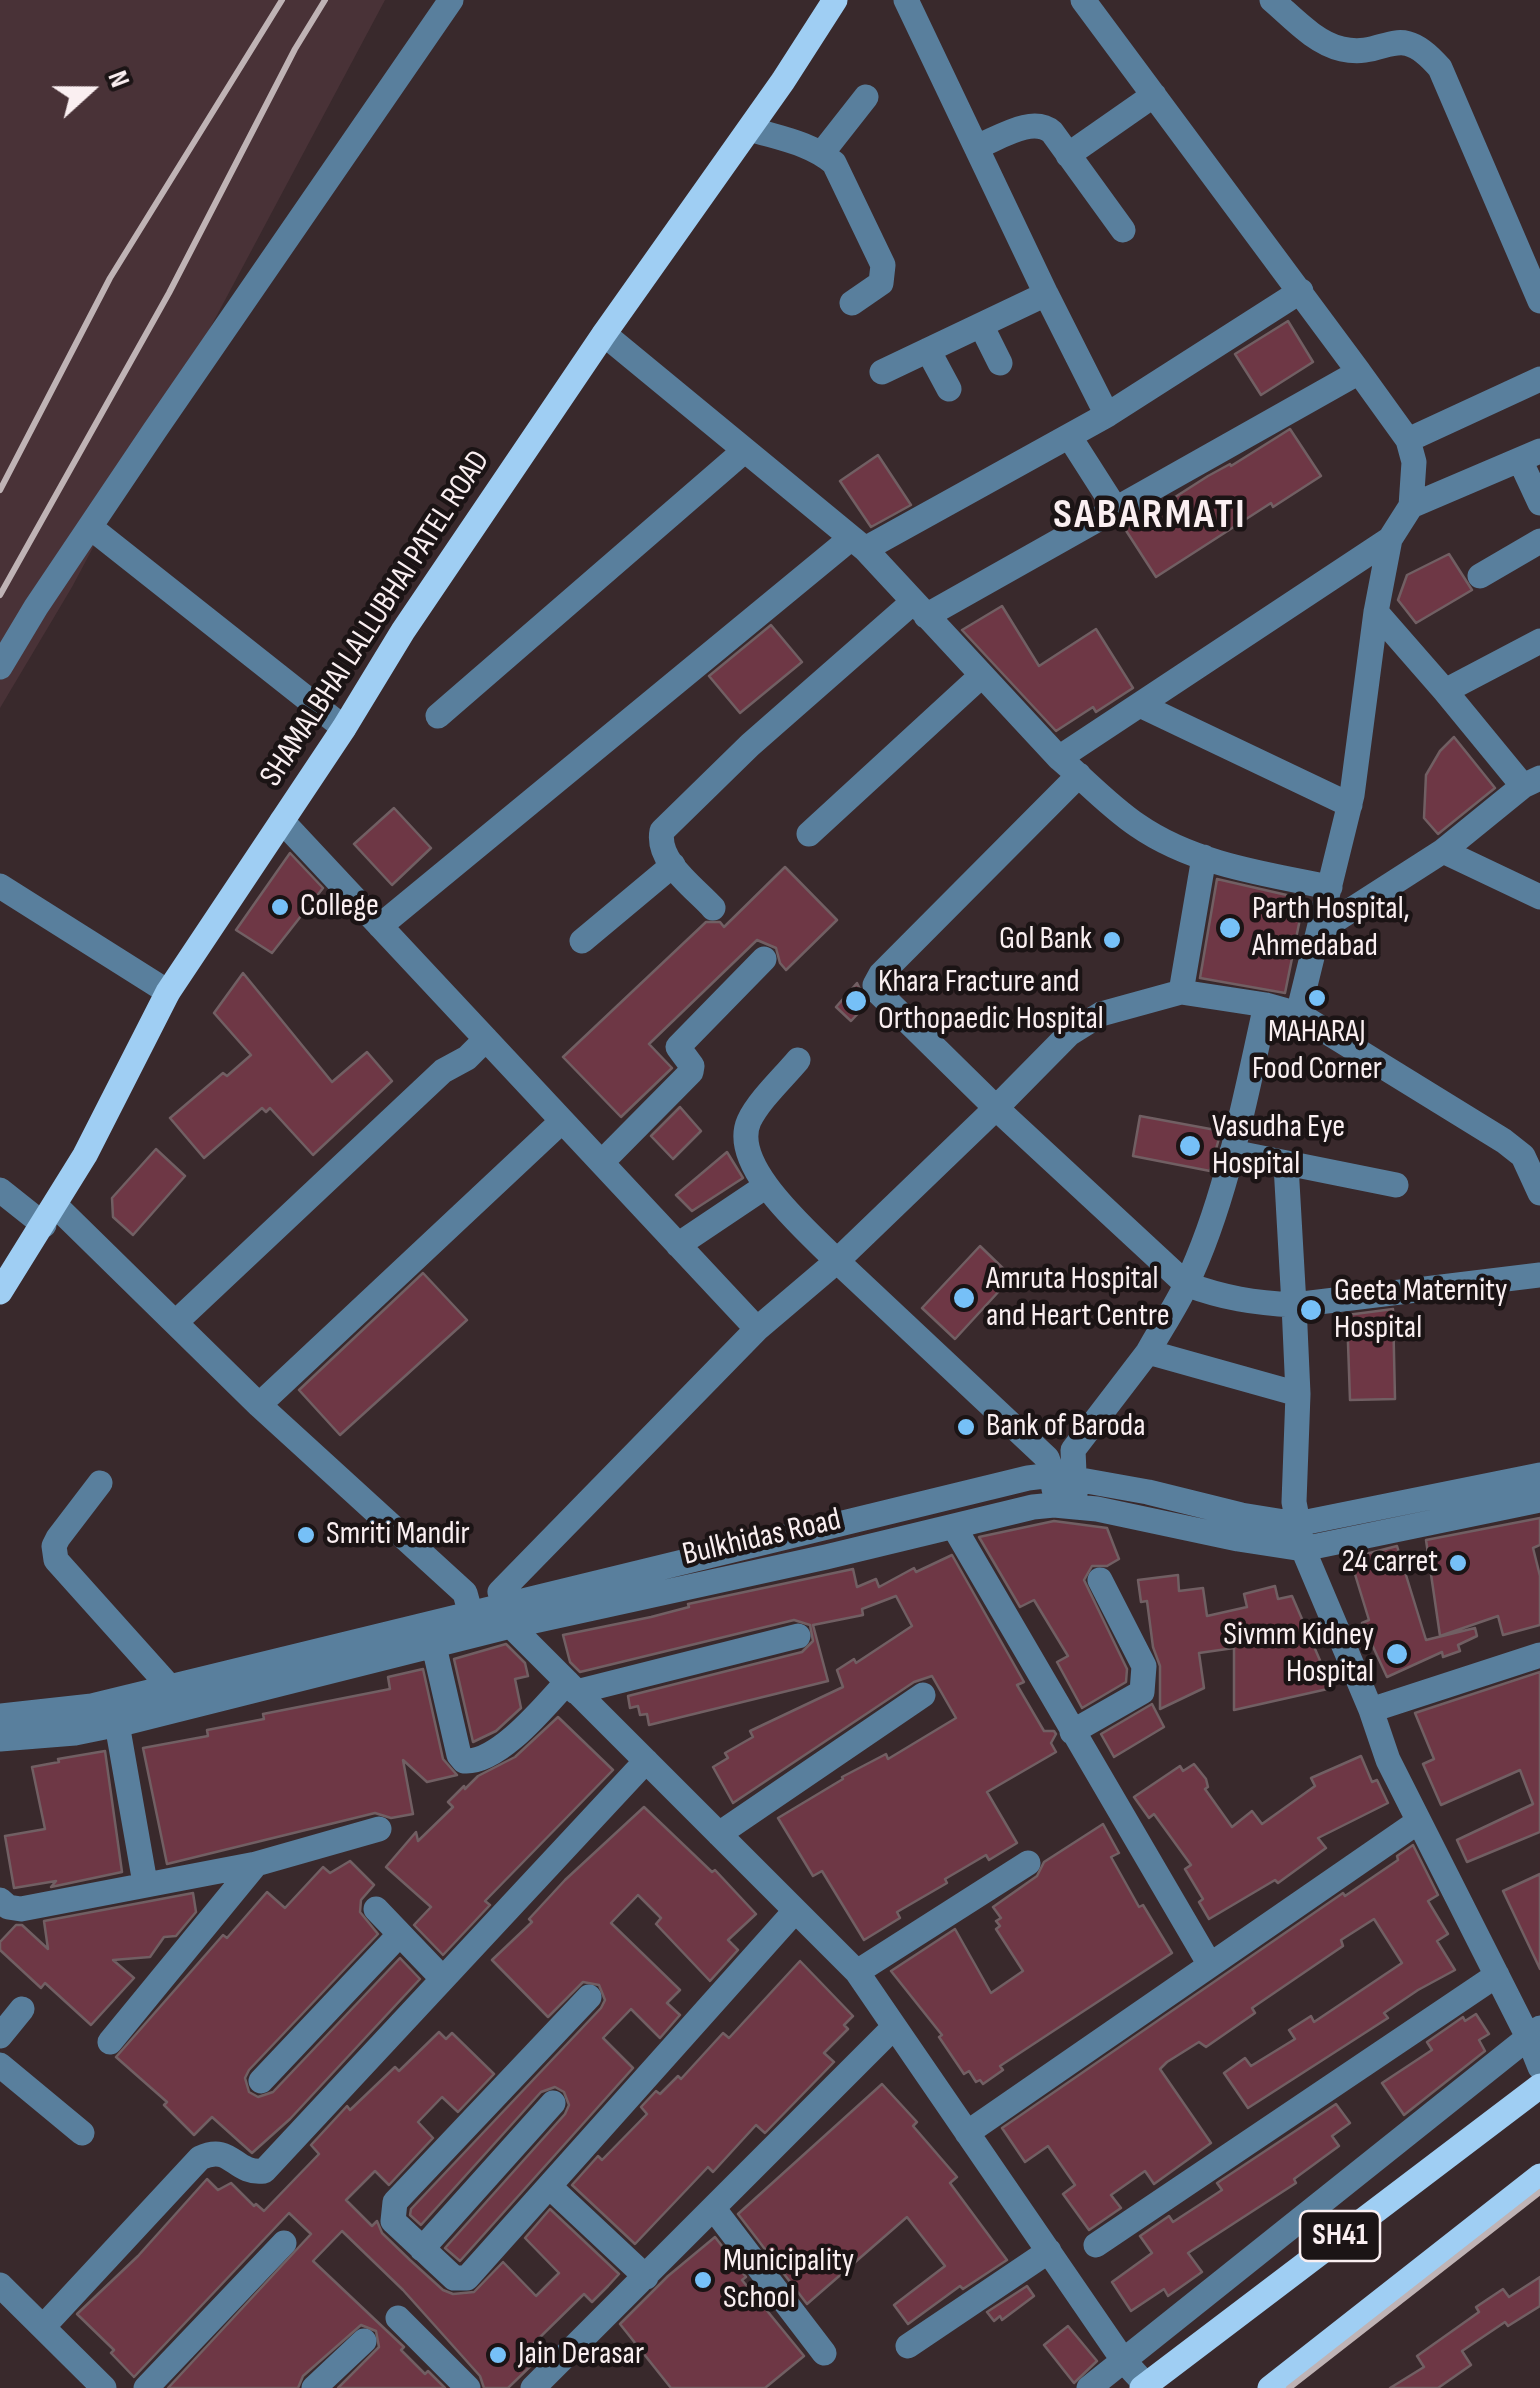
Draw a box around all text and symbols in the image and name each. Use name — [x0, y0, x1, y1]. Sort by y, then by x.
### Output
north arrow — [40, 40, 140, 140]
text: N — [100, 66, 137, 92]
street label: SHAMALBHAI LALLUBHAI PATEL ROAD — [253, 444, 499, 794]
district label: SABARMATI — [1053, 491, 1247, 541]
place label: College — [300, 888, 379, 926]
place label: Parth Hospital, Ahmedabad — [1252, 891, 1410, 966]
marker: College — [269, 896, 291, 918]
marker: Parth Hospital, Ahmedabad — [1217, 915, 1243, 941]
place label: Gol Bank — [999, 921, 1092, 959]
marker: Gol Bank — [1101, 929, 1123, 951]
place label: Khara Fracture and Orthopaedic Hospital — [878, 964, 1104, 1039]
marker: MAHARAJ Food Corner — [1306, 987, 1328, 1009]
marker: Khara Fracture and Orthopaedic Hospital — [843, 988, 869, 1014]
place label: MAHARAJ Food Corner — [1252, 1014, 1382, 1089]
place label: Vasudha Eye Hospital — [1212, 1109, 1345, 1184]
marker: Vasudha Eye Hospital — [1177, 1133, 1203, 1159]
place label: Amruta Hospital and Heart Centre — [986, 1261, 1170, 1336]
place label: Geeta Maternity Hospital — [1334, 1273, 1507, 1348]
marker: Amruta Hospital and Heart Centre — [951, 1285, 977, 1311]
marker: Geeta Maternity Hospital — [1298, 1297, 1324, 1323]
place label: Bank of Baroda — [986, 1408, 1145, 1446]
marker: Bank of Baroda — [955, 1416, 977, 1438]
street label: Bulkhidas Road — [679, 1501, 845, 1575]
place label: Smriti Mandir — [326, 1516, 470, 1554]
marker: Smriti Mandir — [295, 1524, 317, 1546]
place label: 24 carret — [1341, 1544, 1438, 1582]
marker: 24 carret — [1447, 1552, 1469, 1574]
place label: Sivmm Kidney Hospital — [1223, 1617, 1374, 1692]
marker: Sivmm Kidney Hospital — [1384, 1641, 1410, 1667]
road number: SH41 — [1300, 2211, 1380, 2261]
place label: Municipality School — [723, 2243, 854, 2318]
marker: Municipality School — [692, 2269, 714, 2291]
place label: Jain Derasar — [518, 2336, 644, 2374]
marker: Jain Derasar — [487, 2344, 509, 2366]

